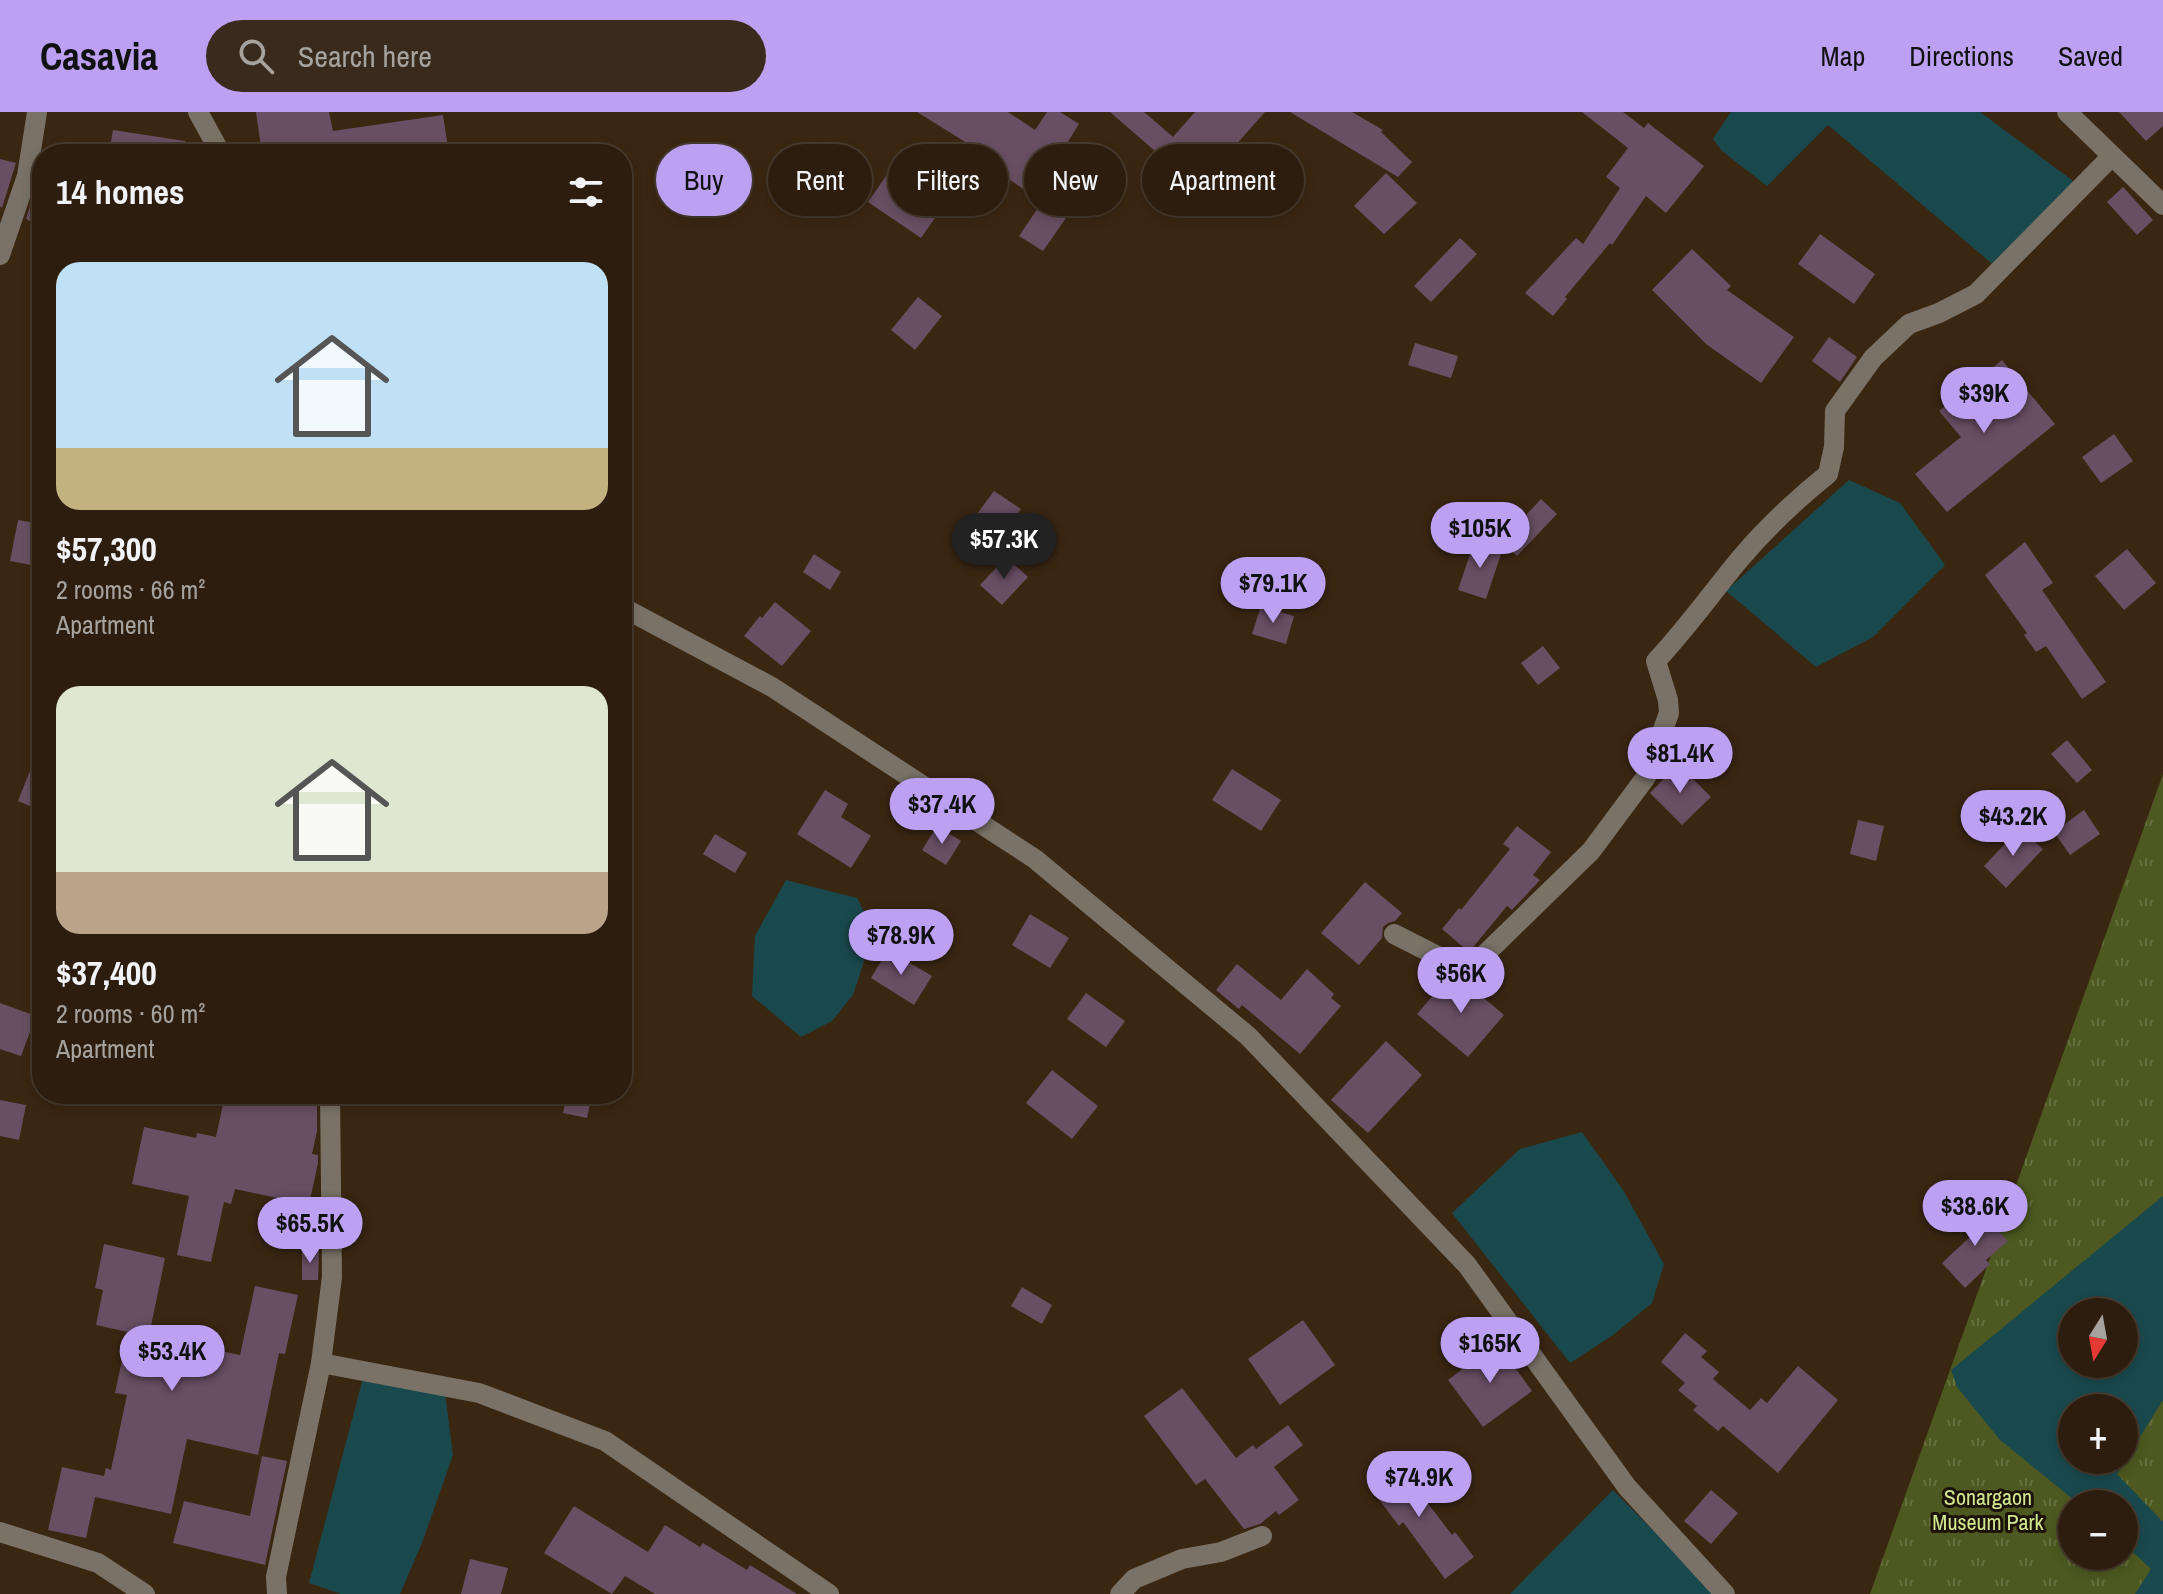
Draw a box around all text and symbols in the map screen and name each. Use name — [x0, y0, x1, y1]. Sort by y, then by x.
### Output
search box — [206, 20, 766, 92]
text: Casavia — [40, 31, 158, 82]
icon: search — [234, 34, 278, 78]
text: Search here — [298, 36, 432, 76]
text: Map — [1821, 37, 1865, 75]
text: Directions — [1909, 37, 2014, 75]
text: Saved — [2058, 37, 2123, 75]
chip: Buy — [656, 144, 752, 216]
chip: Rent — [768, 144, 872, 216]
chip: Filters — [888, 144, 1008, 216]
chip: New — [1024, 144, 1126, 216]
chip: Apartment — [1142, 144, 1304, 216]
text: 14 homes — [56, 169, 185, 215]
icon: filters — [564, 170, 608, 214]
icon: home — [260, 314, 404, 458]
pin: $39K — [1937, 367, 2031, 435]
text: $39K — [1959, 375, 2009, 410]
pin: $105K — [1424, 502, 1536, 570]
text: $105K — [1449, 510, 1511, 545]
pin: $57.3K — [939, 513, 1069, 581]
text: $57.3K — [970, 521, 1038, 556]
text: $57,300 — [56, 526, 157, 572]
pin: $79.1K — [1208, 557, 1338, 625]
text: $79.1K — [1239, 565, 1307, 600]
text: 2 rooms · 66 m² — [56, 572, 205, 607]
text: Apartment — [56, 607, 154, 642]
pin: $81.4K — [1615, 727, 1745, 795]
text: $81.4K — [1646, 735, 1714, 770]
icon: home — [260, 738, 404, 882]
pin: $37.4K — [877, 778, 1007, 846]
text: $37.4K — [908, 786, 976, 821]
pin: $43.2K — [1948, 790, 2078, 858]
text: $43.2K — [1979, 798, 2047, 833]
pin: $78.9K — [836, 909, 966, 977]
text: $78.9K — [867, 917, 935, 952]
pin: $56K — [1414, 947, 1508, 1015]
text: $37,400 — [56, 950, 157, 996]
text: $56K — [1436, 955, 1486, 990]
text: 2 rooms · 60 m² — [56, 996, 205, 1031]
text: Apartment — [56, 1031, 154, 1066]
pin: $38.6K — [1910, 1180, 2040, 1248]
text: $38.6K — [1941, 1188, 2009, 1223]
pin: $65.5K — [245, 1197, 375, 1265]
text: $65.5K — [276, 1205, 344, 1240]
north arrow — [2058, 1298, 2138, 1378]
map controls — [2058, 1298, 2138, 1570]
pin: $165K — [1434, 1317, 1546, 1385]
pin: $53.4K — [107, 1325, 237, 1393]
text: $165K — [1459, 1325, 1521, 1360]
text: $53.4K — [138, 1333, 206, 1368]
button: + — [2058, 1394, 2138, 1474]
pin: $74.9K — [1354, 1451, 1484, 1519]
text: $74.9K — [1385, 1459, 1453, 1494]
park label: Sonargaon Museum Park — [1932, 1482, 2045, 1537]
button: − — [2058, 1490, 2138, 1570]

